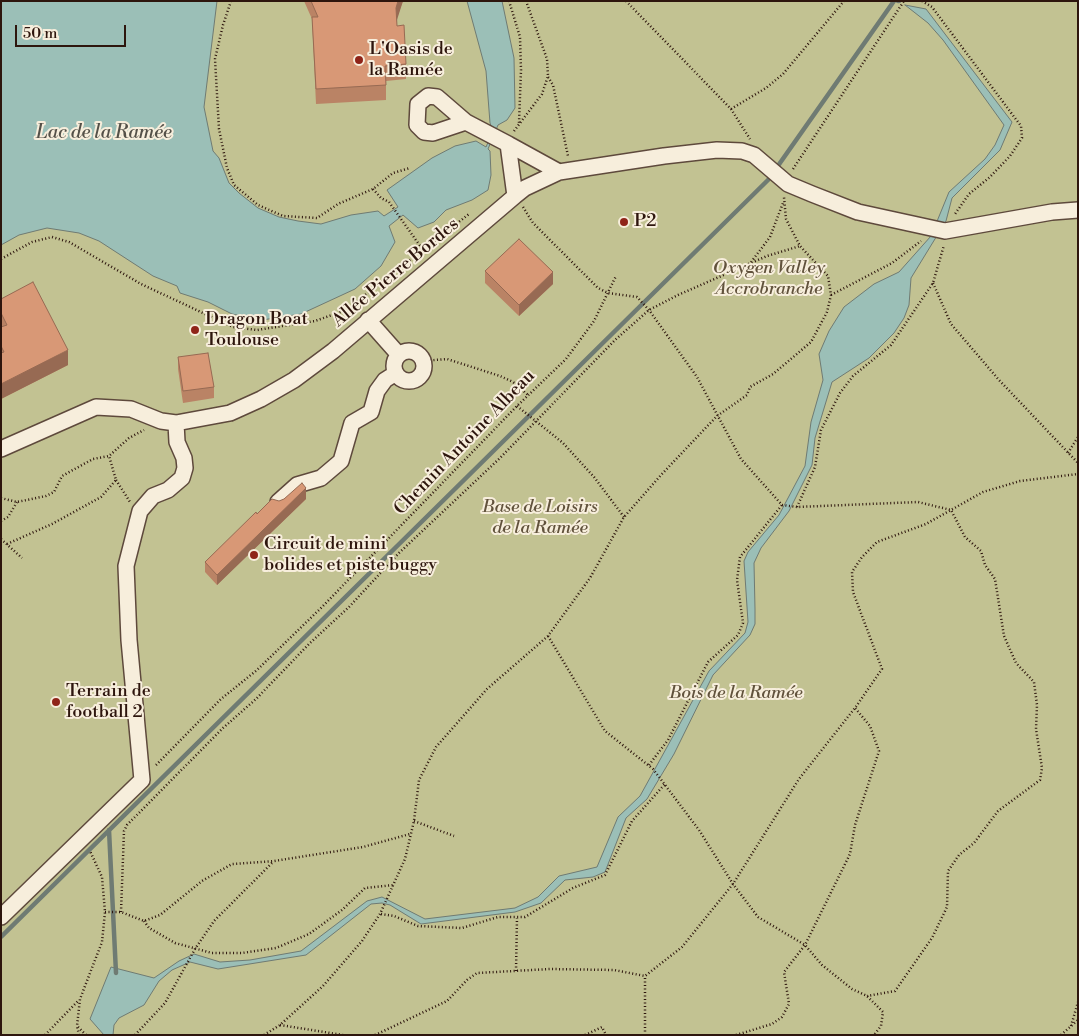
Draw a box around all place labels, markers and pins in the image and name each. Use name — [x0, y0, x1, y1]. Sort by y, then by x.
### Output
place label: L'Oasis de la Ramée — [369, 39, 453, 82]
marker: L'Oasis de la Ramée — [353, 54, 365, 66]
place label: P2 — [634, 211, 657, 233]
marker: P2 — [618, 216, 630, 228]
place label: Dragon Boat Toulouse — [205, 309, 308, 352]
marker: Dragon Boat Toulouse — [189, 324, 201, 336]
place label: Circuit de mini bolides et piste buggy — [264, 534, 437, 576]
marker: Circuit de mini bolides et piste buggy — [248, 549, 260, 561]
place label: Terrain de football 2 — [66, 681, 151, 724]
marker: Terrain de football 2 — [50, 696, 62, 708]

